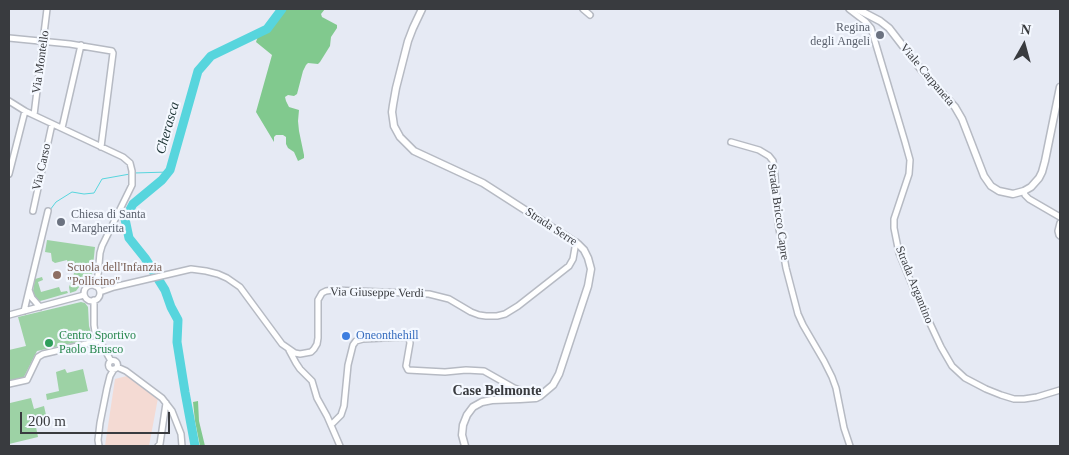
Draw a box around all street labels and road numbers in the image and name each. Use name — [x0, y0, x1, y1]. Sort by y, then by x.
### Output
street label: Via Montello — [29, 30, 53, 94]
street label: Viale Carpaneta — [897, 41, 957, 109]
street label: Via Carso — [30, 142, 54, 192]
street label: Strada Bricco Capre — [764, 163, 792, 261]
street label: Strada Serre — [522, 205, 580, 249]
street label: Strada Argantino — [892, 244, 936, 326]
street label: Via Giuseppe Verdi — [330, 285, 424, 301]

